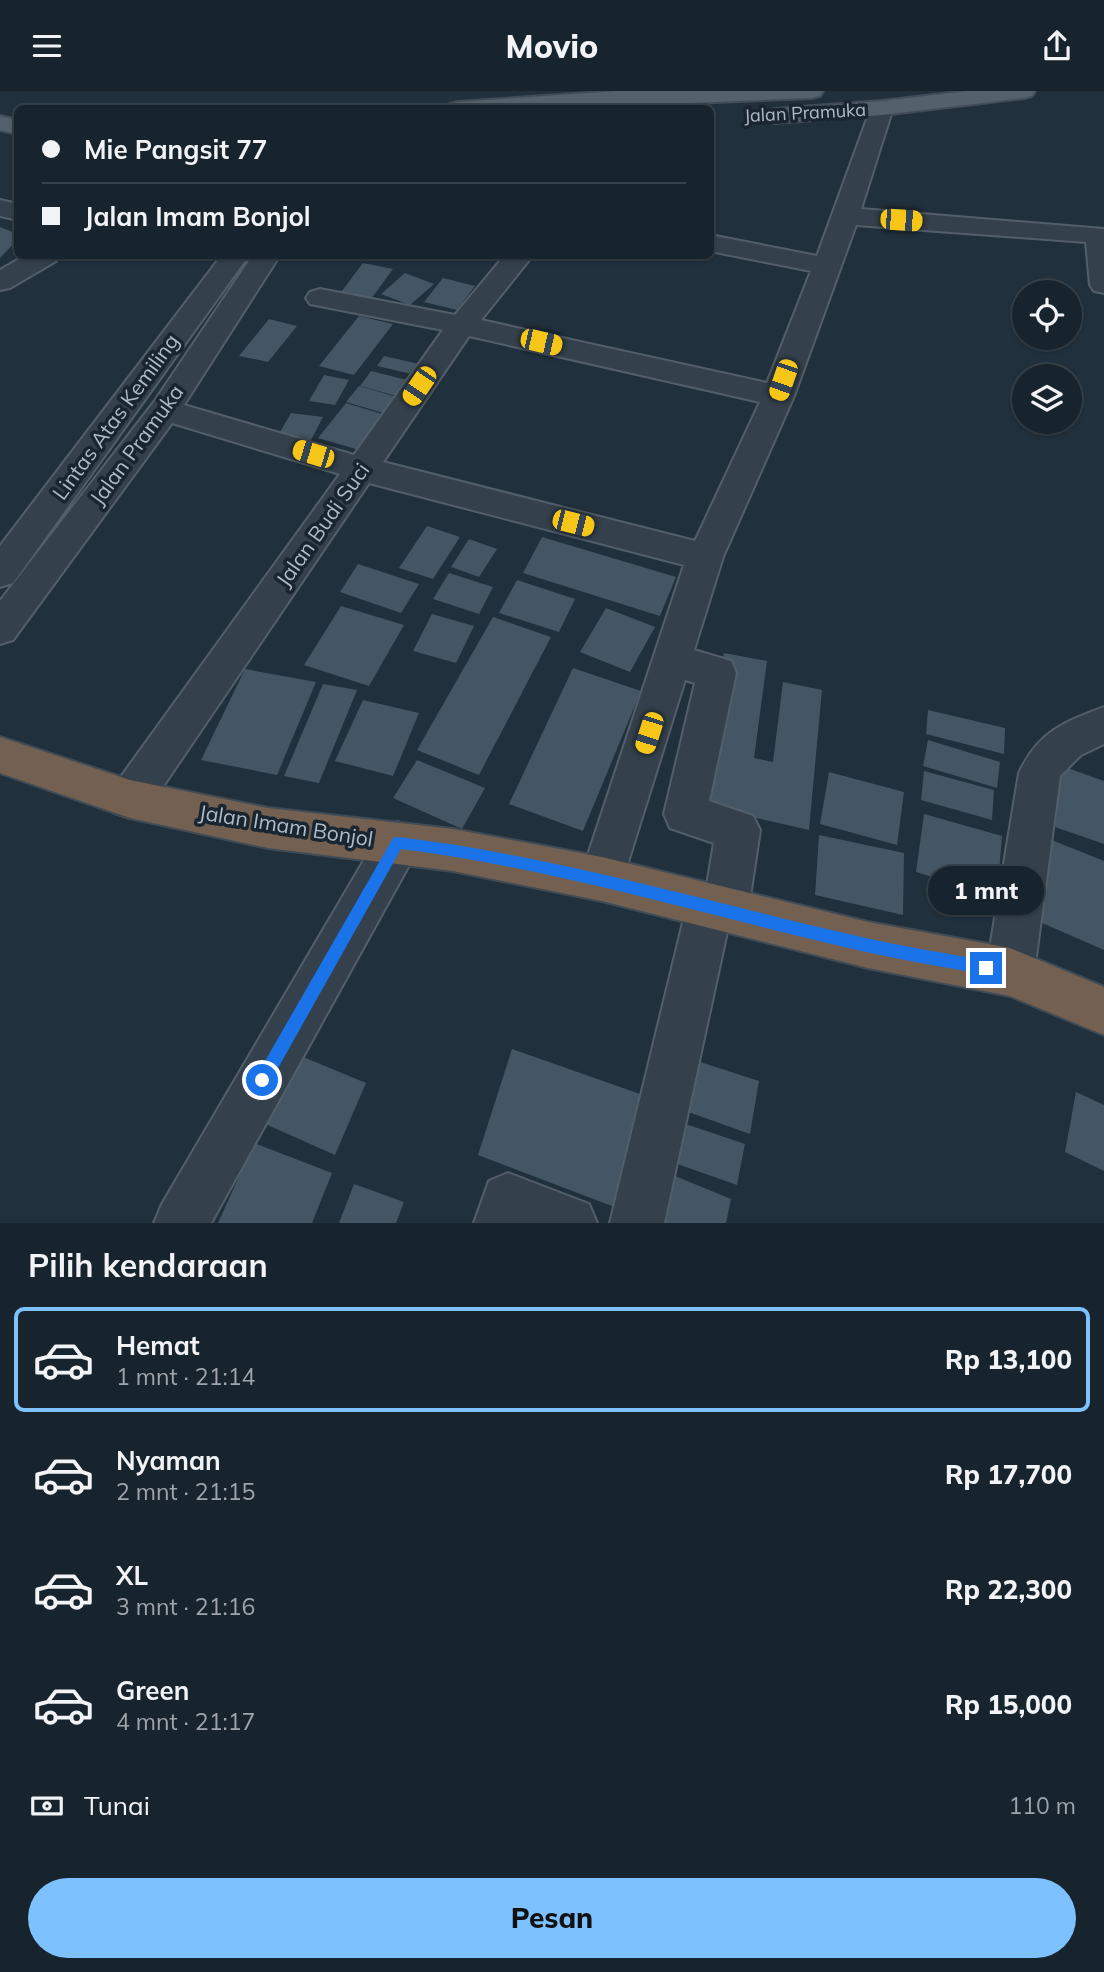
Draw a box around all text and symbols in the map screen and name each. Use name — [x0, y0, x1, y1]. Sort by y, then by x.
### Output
text: Movio — [506, 26, 598, 66]
icon: menu — [28, 27, 66, 65]
icon: share — [1038, 27, 1076, 65]
street label: Jalan Pramuka — [743, 98, 866, 127]
text: Mie Pangsit 77 — [84, 133, 267, 166]
text: Jalan Imam Bonjol — [84, 200, 311, 233]
car — [880, 208, 923, 232]
map controls — [1012, 280, 1082, 434]
button: locate — [1012, 280, 1082, 350]
car — [519, 327, 564, 357]
street label: Lintas Atas Kemiling — [46, 328, 184, 504]
car — [767, 357, 800, 403]
car — [399, 363, 440, 409]
button: layers — [1012, 364, 1082, 434]
street label: Jalan Pramuka — [84, 379, 189, 510]
car — [290, 438, 337, 470]
street label: Jalan Budi Suci — [270, 458, 374, 591]
car — [551, 508, 596, 538]
car — [633, 710, 666, 756]
street label: Jalan Imam Bonjol — [197, 798, 375, 852]
callout: 1 mnt — [928, 867, 1044, 915]
text: 1 mnt — [954, 876, 1018, 905]
route end — [970, 952, 1002, 984]
route start — [246, 1064, 278, 1096]
text: Pilih kendaraan — [28, 1245, 268, 1285]
icon: car — [32, 1328, 95, 1391]
text: Hemat — [116, 1329, 200, 1362]
text: Rp 13,100 — [945, 1343, 1072, 1376]
text: 1 mnt · 21:14 — [116, 1362, 255, 1391]
icon: car — [32, 1443, 95, 1506]
text: Nyaman — [116, 1444, 221, 1477]
text: Rp 17,700 — [945, 1458, 1072, 1491]
text: 2 mnt · 21:15 — [116, 1477, 255, 1506]
icon: car — [32, 1558, 95, 1621]
text: XL — [116, 1559, 148, 1592]
text: Rp 22,300 — [945, 1573, 1072, 1606]
text: 3 mnt · 21:16 — [116, 1592, 255, 1621]
icon: car — [32, 1673, 95, 1736]
text: Green — [116, 1674, 189, 1707]
text: Rp 15,000 — [945, 1688, 1072, 1721]
text: 4 mnt · 21:17 — [116, 1707, 255, 1736]
icon: cash — [28, 1787, 66, 1825]
text: Tunai — [84, 1789, 150, 1822]
text: 110 m — [1008, 1791, 1076, 1820]
button: Pesan — [28, 1878, 1076, 1958]

